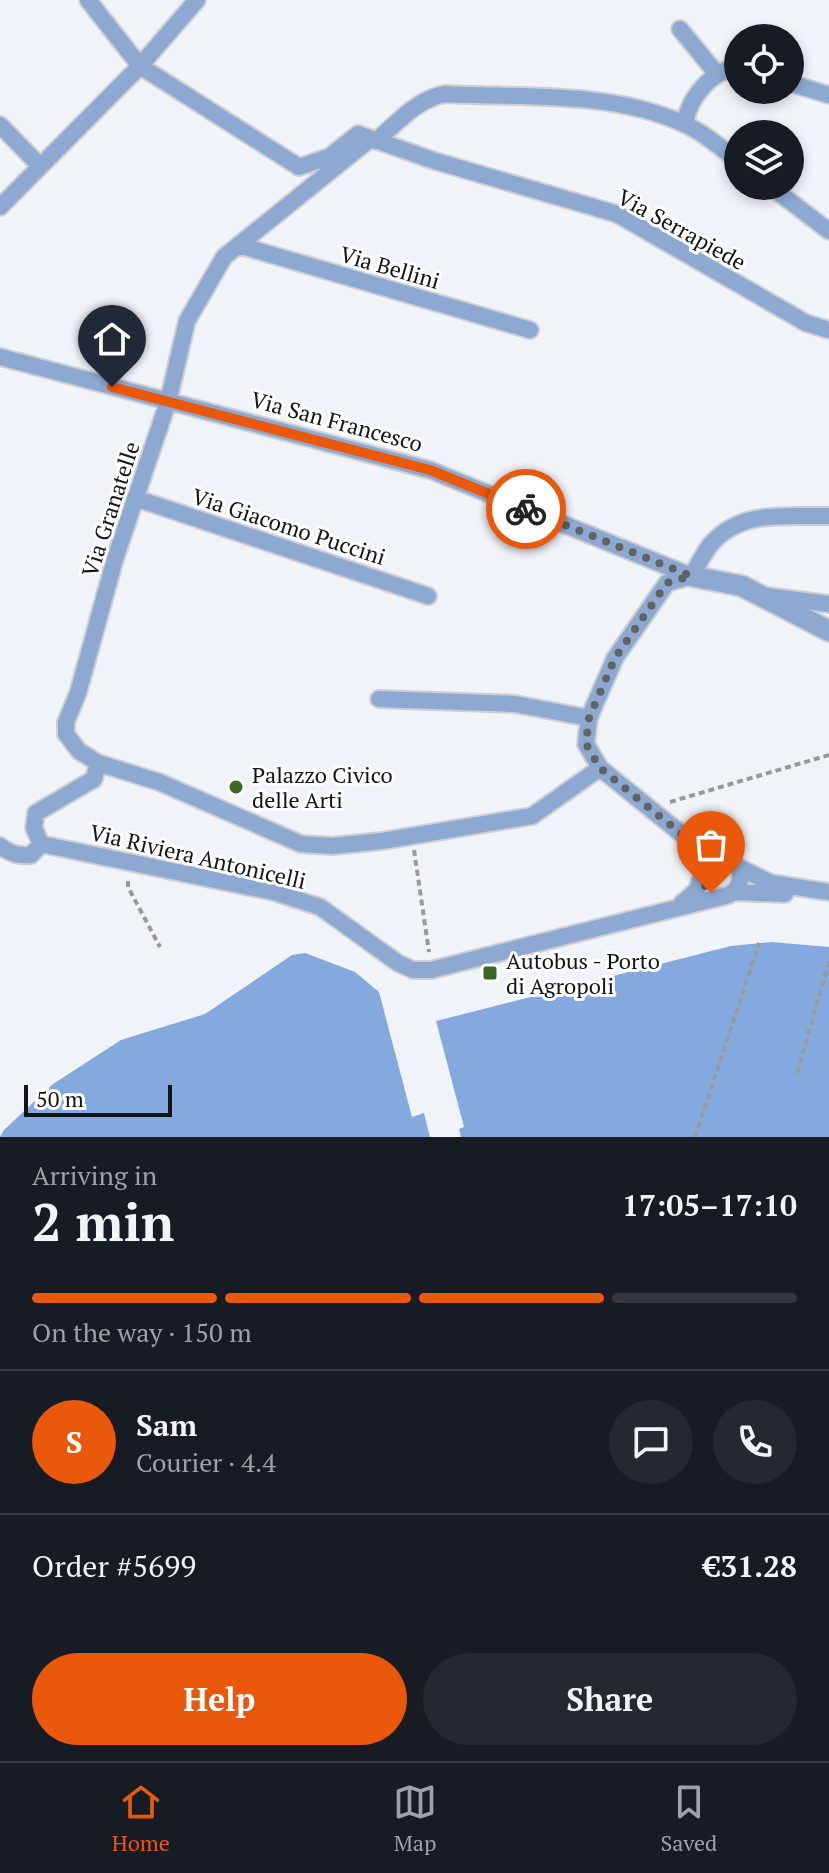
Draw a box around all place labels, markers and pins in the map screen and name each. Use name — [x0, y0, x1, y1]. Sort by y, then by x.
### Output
pin — [78, 305, 146, 387]
place label: Palazzo Civico delle Arti — [252, 760, 393, 814]
marker: Palazzo Civico delle Arti — [227, 778, 245, 796]
pin — [677, 811, 745, 893]
place label: Autobus - Porto di Agropoli — [506, 946, 660, 1000]
marker: Autobus - Porto di Agropoli — [481, 964, 499, 982]

